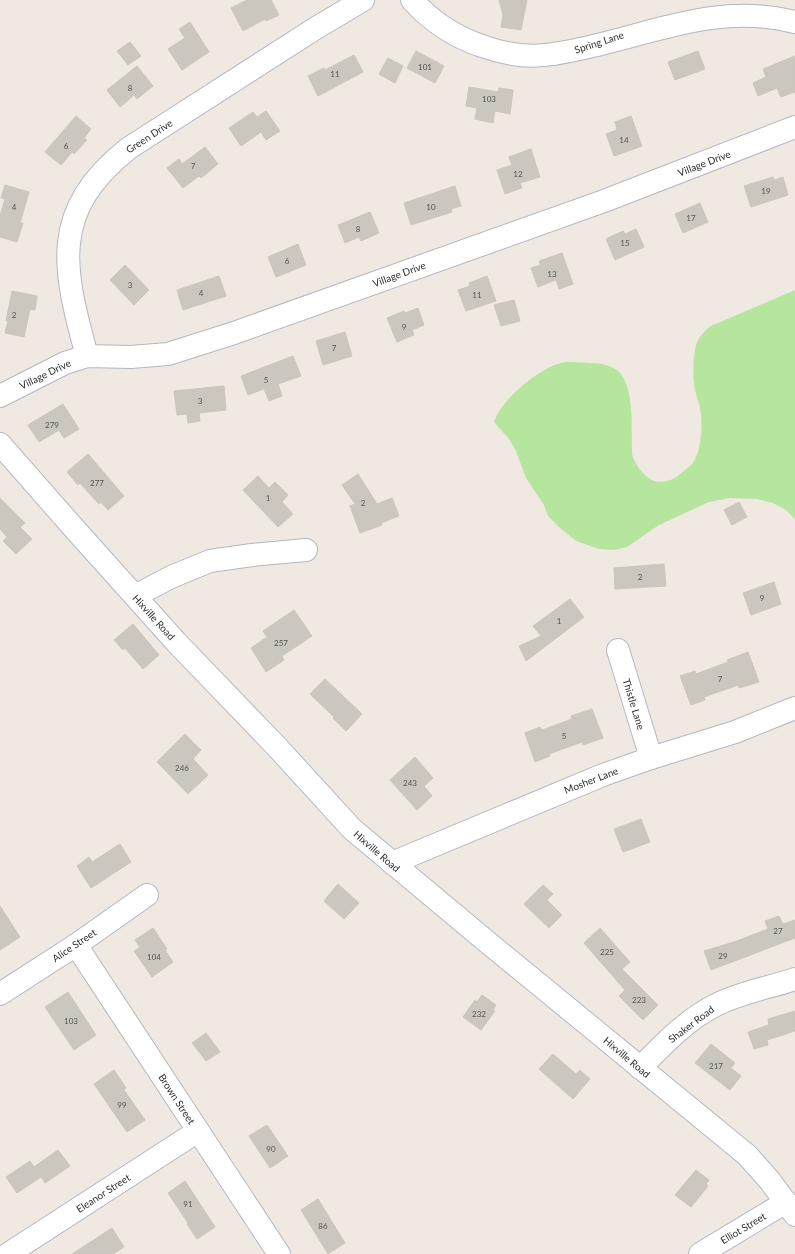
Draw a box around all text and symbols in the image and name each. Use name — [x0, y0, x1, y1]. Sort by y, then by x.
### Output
street label: Spring Lane — [573, 28, 625, 56]
house number: 101 — [418, 62, 432, 72]
house number: 11 — [330, 69, 340, 79]
house number: 8 — [128, 83, 133, 93]
house number: 103 — [482, 94, 496, 104]
street label: Green Drive — [123, 116, 175, 156]
house number: 14 — [619, 135, 629, 145]
house number: 6 — [64, 141, 69, 151]
street label: Village Drive — [676, 147, 732, 179]
house number: 7 — [191, 161, 196, 171]
house number: 12 — [513, 169, 523, 179]
house number: 19 — [761, 186, 771, 196]
house number: 4 — [12, 202, 17, 212]
house number: 10 — [426, 202, 436, 212]
house number: 17 — [686, 213, 696, 223]
house number: 8 — [356, 224, 361, 234]
house number: 15 — [620, 238, 630, 248]
house number: 6 — [285, 256, 290, 266]
street label: Village Drive — [371, 259, 427, 289]
house number: 13 — [547, 269, 557, 279]
house number: 3 — [128, 280, 133, 290]
house number: 4 — [199, 288, 204, 298]
house number: 11 — [472, 290, 482, 300]
house number: 2 — [12, 310, 17, 320]
house number: 9 — [402, 322, 407, 332]
house number: 7 — [332, 343, 337, 353]
street label: Village Drive — [17, 356, 73, 392]
house number: 5 — [264, 375, 269, 385]
house number: 3 — [198, 396, 203, 406]
house number: 279 — [45, 420, 59, 430]
house number: 277 — [90, 478, 104, 488]
house number: 1 — [266, 493, 271, 503]
house number: 2 — [361, 498, 366, 508]
house number: 2 — [638, 572, 643, 582]
street label: Hixville Road — [130, 592, 178, 642]
house number: 9 — [760, 593, 765, 603]
house number: 1 — [557, 616, 562, 626]
house number: 257 — [274, 638, 288, 648]
house number: 7 — [718, 674, 723, 684]
street label: Thistle Lane — [621, 677, 647, 731]
house number: 5 — [562, 731, 567, 741]
house number: 246 — [175, 763, 189, 773]
street label: Mosher Lane — [562, 764, 620, 796]
house number: 243 — [403, 778, 417, 788]
street label: Hixville Road — [351, 828, 403, 874]
street label: Alice Street — [50, 926, 99, 964]
house number: 27 — [773, 926, 783, 936]
house number: 225 — [600, 947, 614, 957]
house number: 29 — [718, 951, 728, 961]
house number: 104 — [147, 952, 161, 962]
house number: 223 — [632, 995, 646, 1005]
street label: Shaker Road — [666, 1003, 716, 1045]
house number: 232 — [472, 1009, 486, 1019]
house number: 103 — [64, 1016, 78, 1026]
street label: Hixville Road — [601, 1034, 653, 1080]
house number: 217 — [709, 1061, 723, 1071]
street label: Brown Street — [156, 1072, 198, 1127]
house number: 99 — [117, 1100, 127, 1110]
house number: 90 — [266, 1144, 276, 1154]
street label: Eleanor Street — [74, 1171, 133, 1215]
house number: 91 — [183, 1199, 193, 1209]
street label: Elliot Street — [718, 1210, 768, 1246]
house number: 86 — [318, 1221, 328, 1231]

